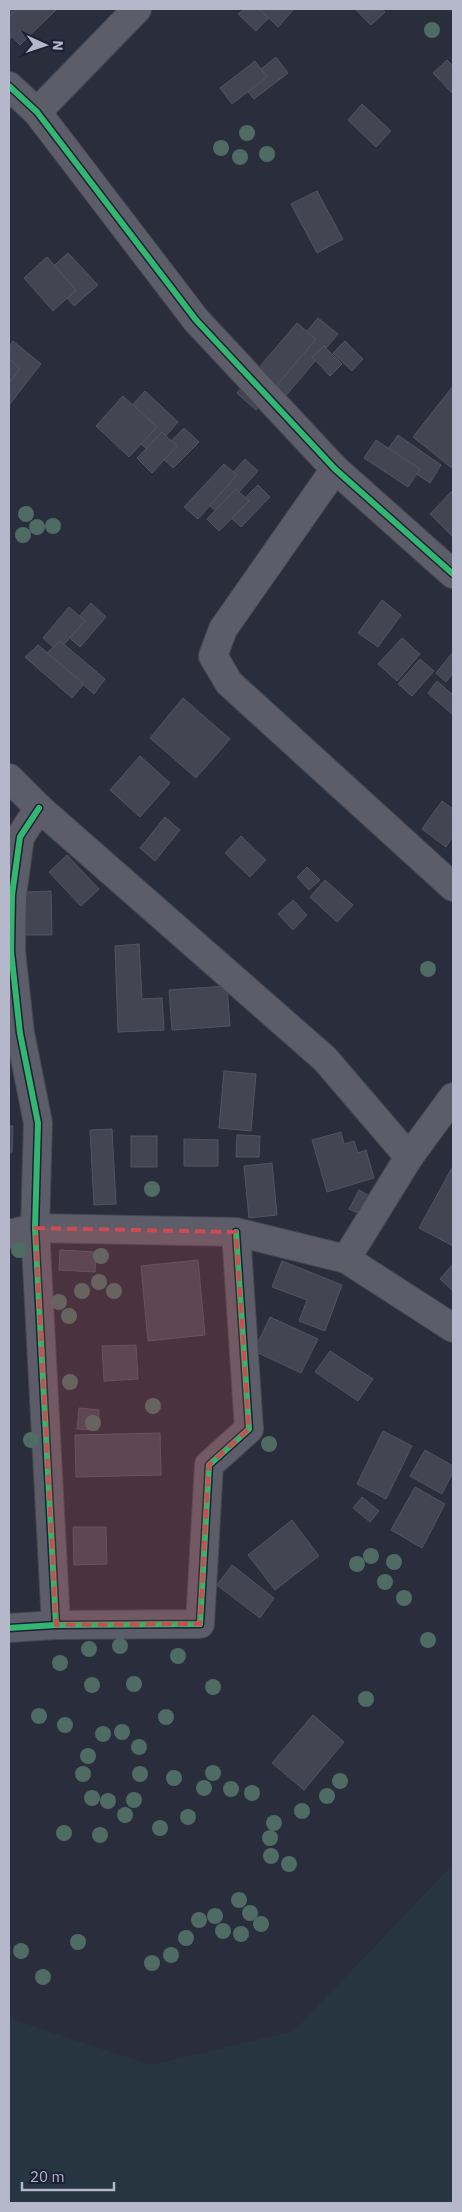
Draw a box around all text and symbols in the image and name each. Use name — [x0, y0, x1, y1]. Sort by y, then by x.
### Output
north arrow — [20, 20, 70, 70]
text: N — [49, 40, 67, 51]
scale bar — [22, 2160, 115, 2192]
text: 20 m — [30, 2167, 65, 2186]

